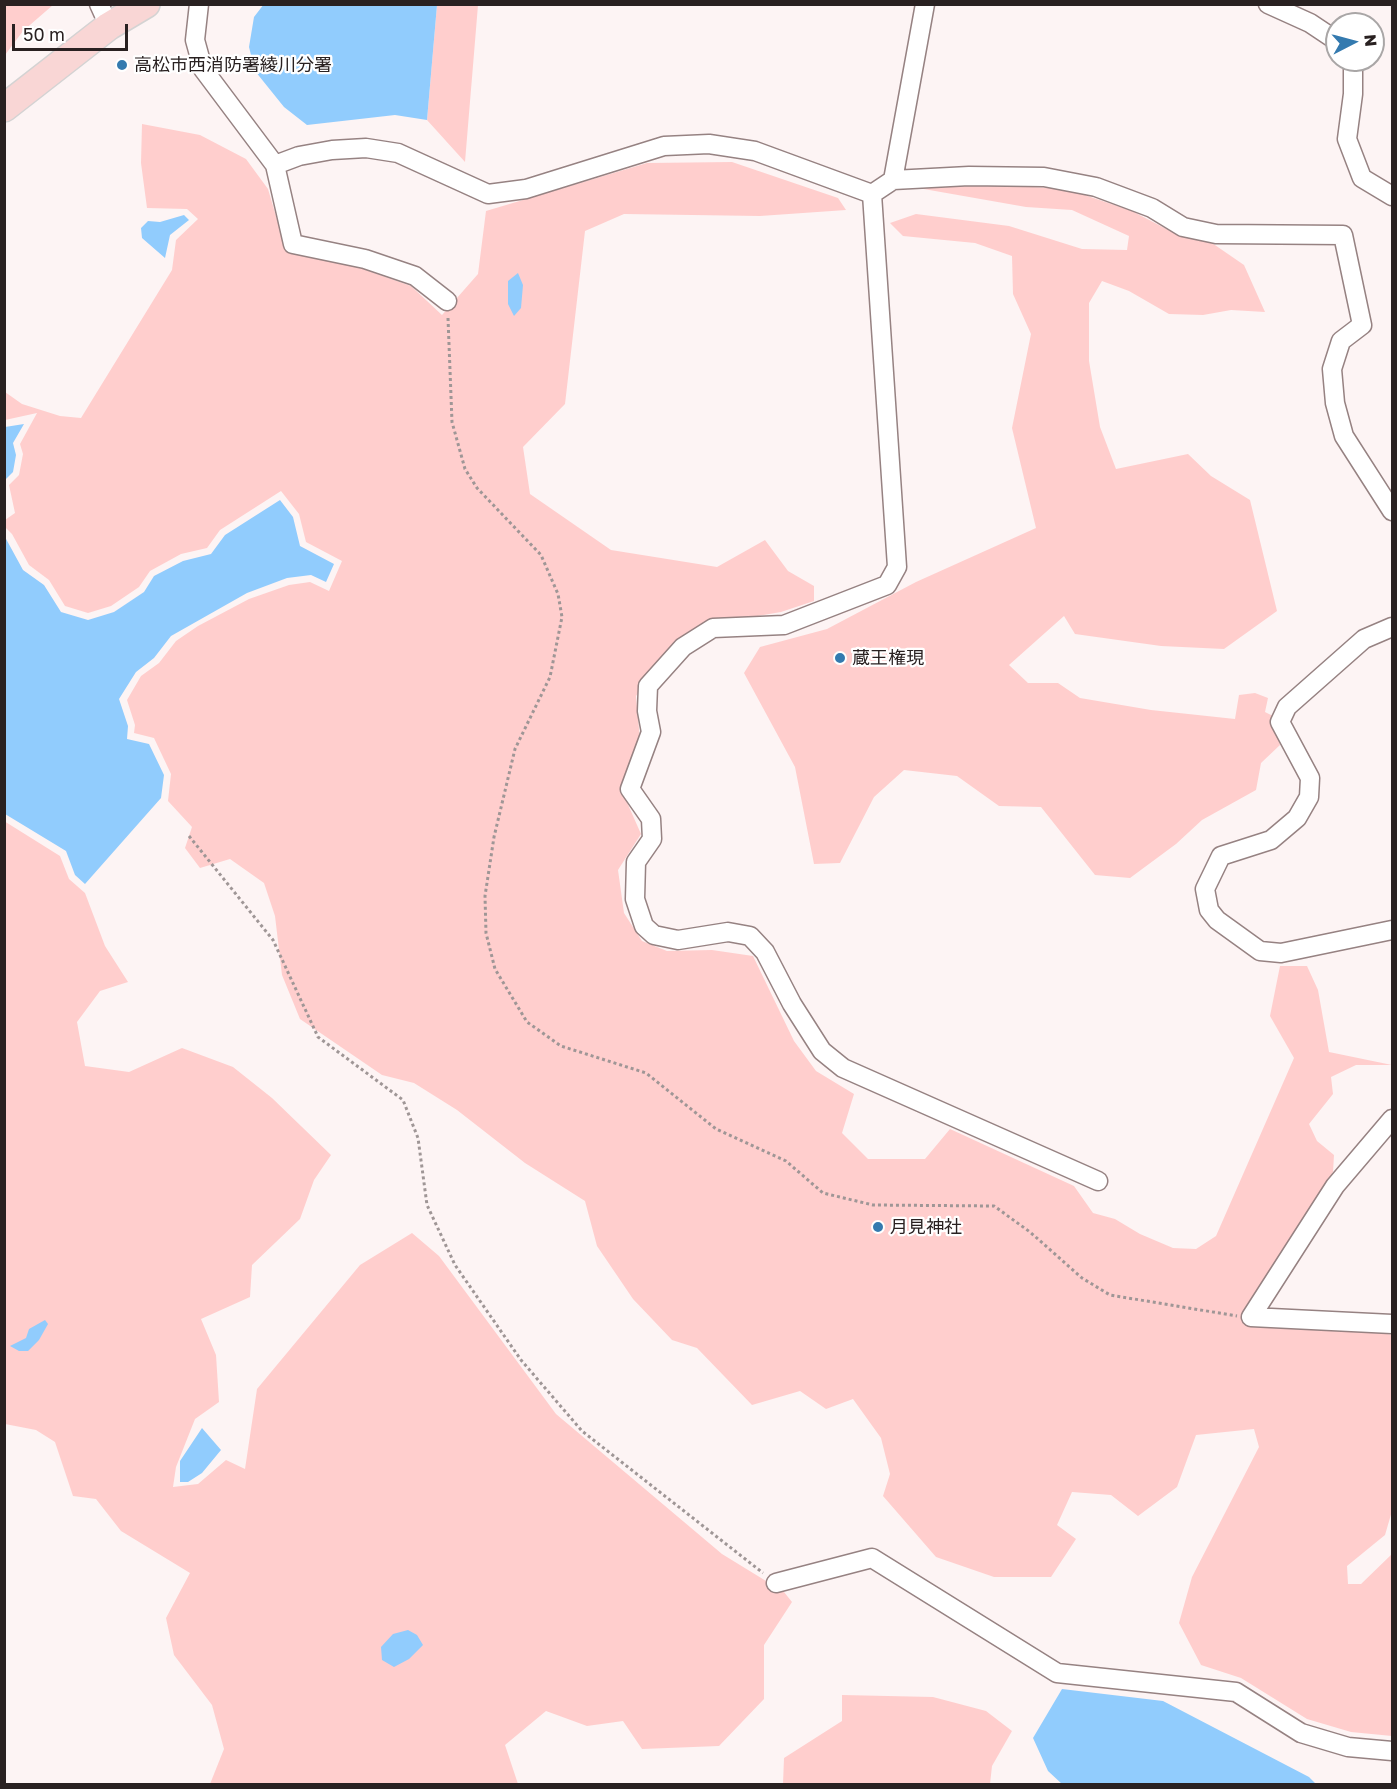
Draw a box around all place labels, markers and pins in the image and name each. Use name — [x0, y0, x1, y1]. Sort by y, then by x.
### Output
place label: 高松市西消防署綾川分署 — [134, 54, 332, 76]
marker: 高松市西消防署綾川分署 — [115, 58, 129, 72]
place label: 蔵王権現 — [852, 647, 924, 669]
marker: 蔵王権現 — [833, 651, 847, 665]
place label: 月見神社 — [890, 1216, 962, 1238]
marker: 月見神社 — [871, 1220, 885, 1234]

